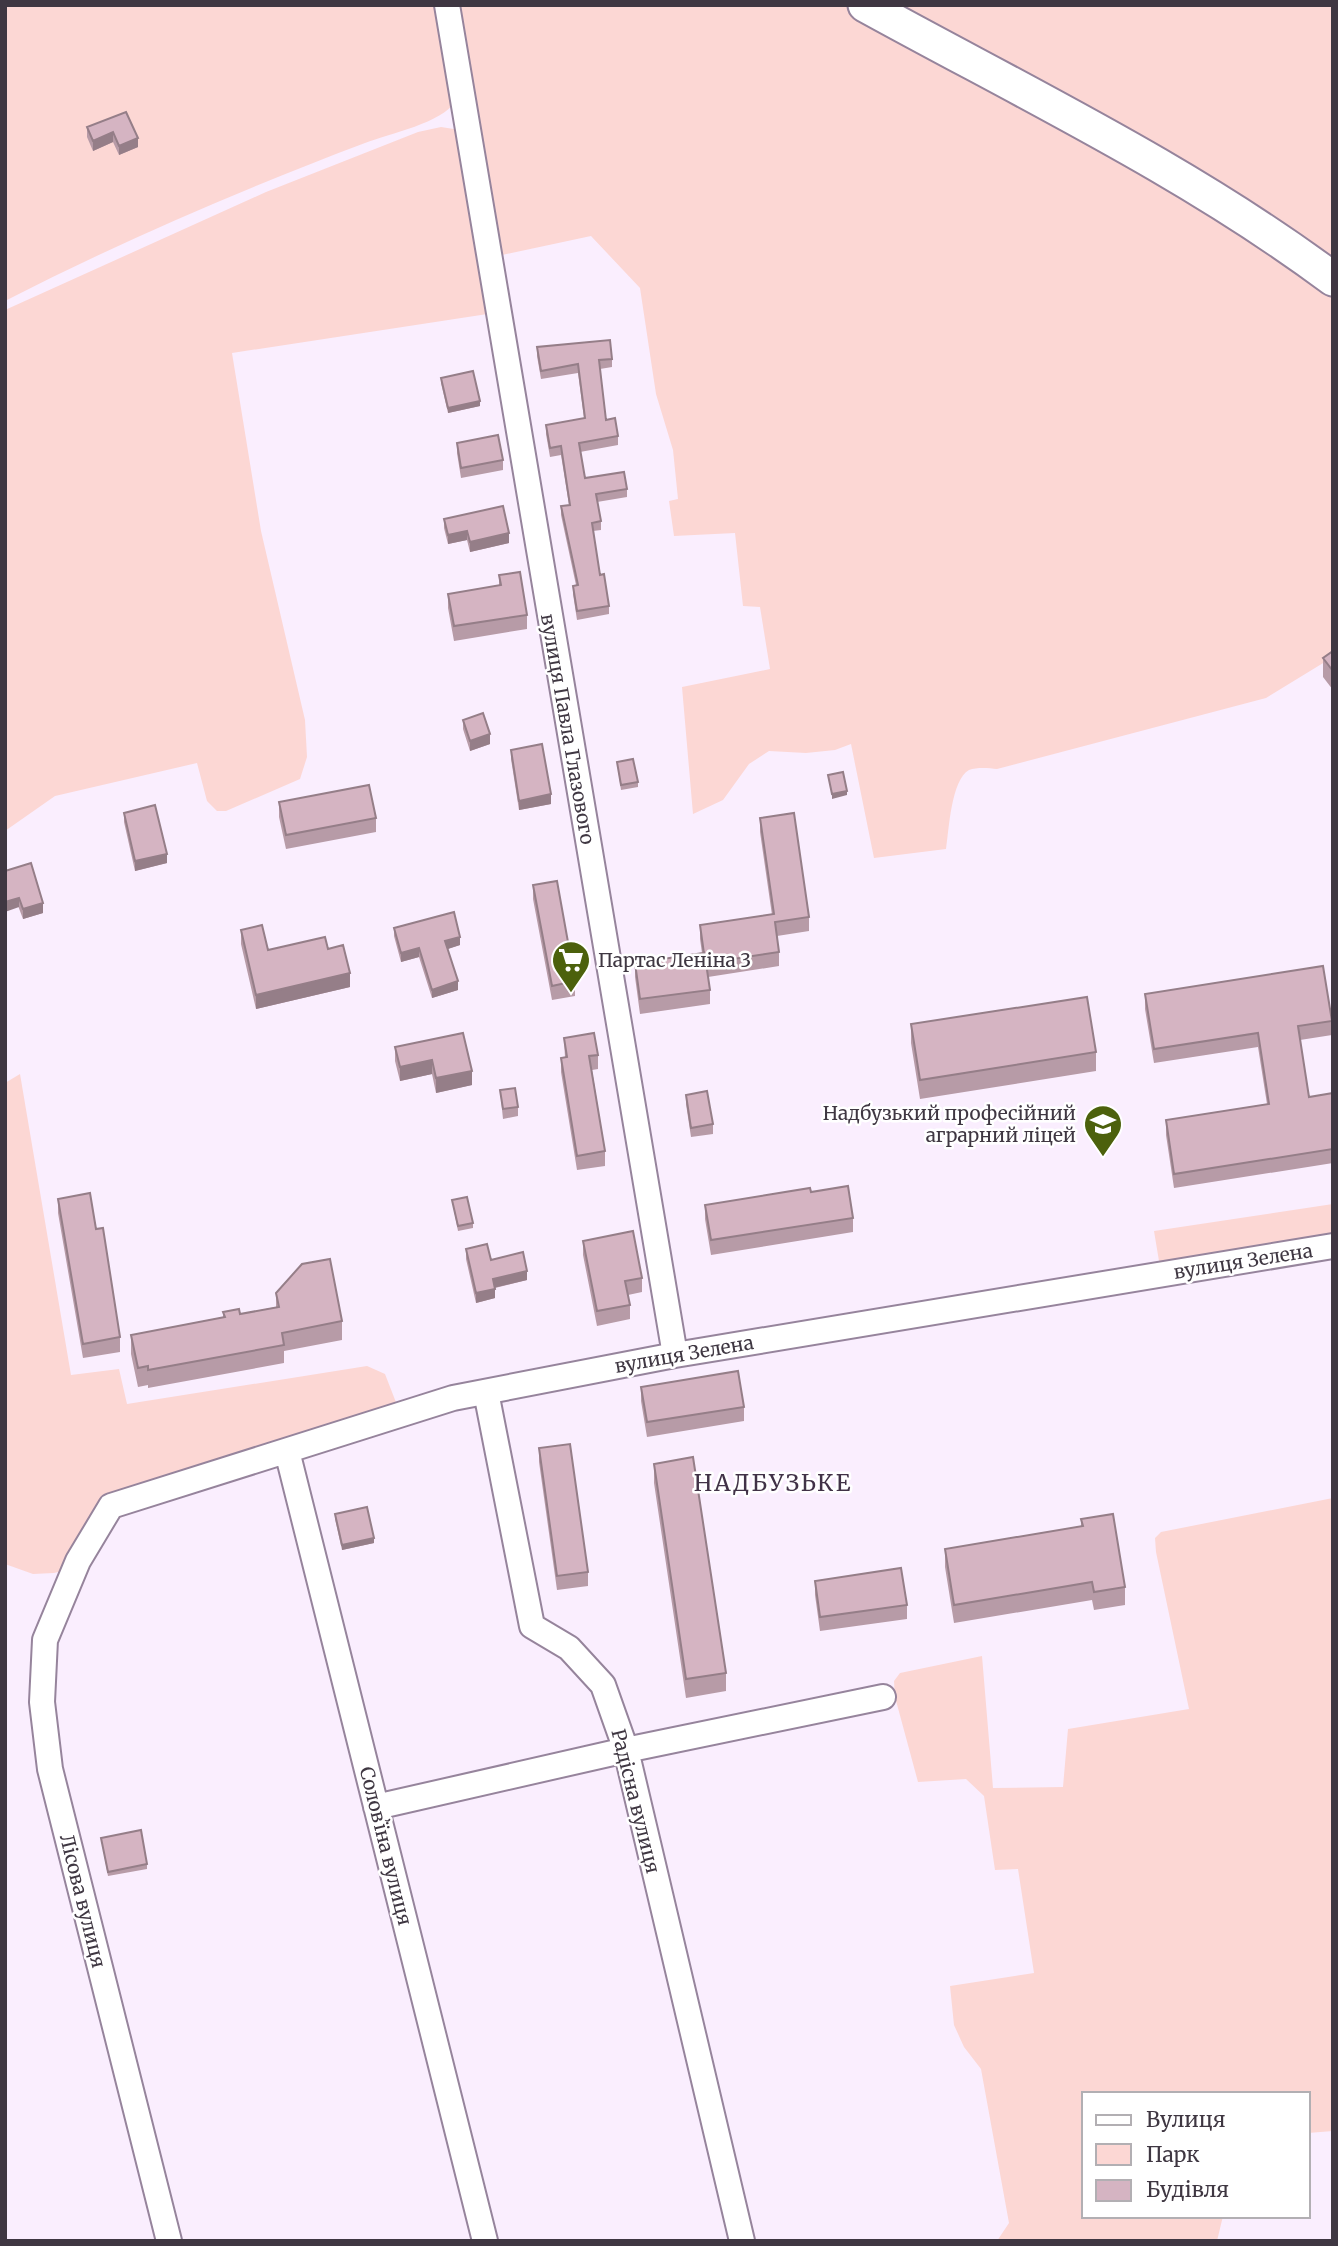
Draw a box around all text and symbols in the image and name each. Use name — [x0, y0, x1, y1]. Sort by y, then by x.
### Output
street label: вулиця Павла Глазового — [536, 612, 600, 846]
supermarket icon: Партас Леніна 3 — [550, 939, 592, 994]
place label: Партас Леніна 3 — [598, 948, 751, 972]
place label: Надбузький професійний аграрний ліцей — [823, 1101, 1076, 1147]
school or university icon: Надбузький професійний аграрний ліцей — [1082, 1103, 1124, 1158]
street label: вулиця Зелена — [1172, 1238, 1314, 1284]
street label: вулиця Зелена — [613, 1330, 755, 1378]
district label: НАДБУЗЬКЕ — [694, 1468, 852, 1497]
street label: Радісна вулиця — [606, 1726, 666, 1876]
street label: Соловʼїна вулиця — [355, 1764, 417, 1928]
street label: Лісова вулиця — [55, 1832, 111, 1970]
legend — [1082, 2092, 1310, 2218]
text: Вулиця — [1146, 2106, 1226, 2133]
text: Парк — [1146, 2141, 1200, 2168]
text: Будівля — [1146, 2176, 1229, 2203]

